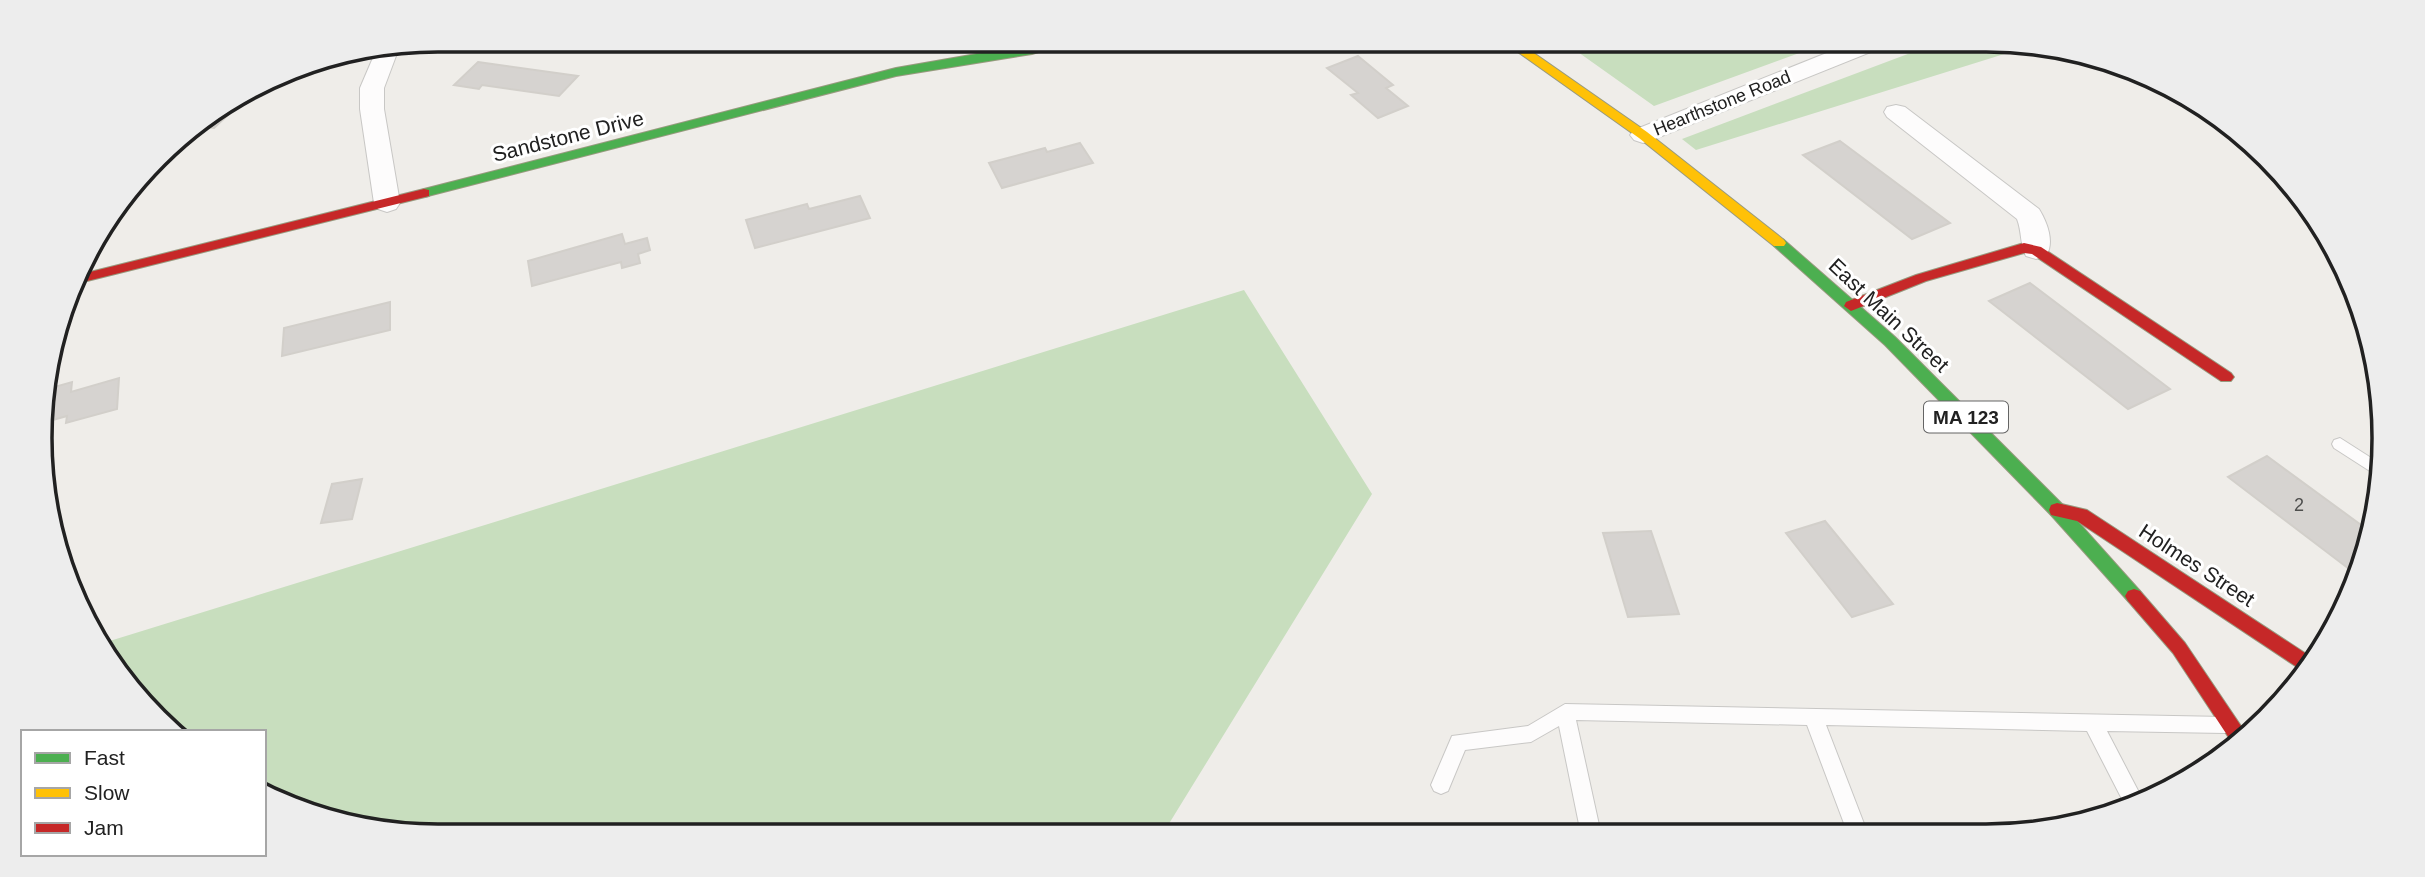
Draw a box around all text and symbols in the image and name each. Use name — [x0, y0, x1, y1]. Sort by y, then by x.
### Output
street label: Hearthstone Road — [1651, 66, 1793, 140]
street label: Sandstone Drive — [490, 106, 646, 166]
street label: East Main Street — [1824, 254, 1954, 376]
road number: MA 123 — [1924, 402, 2008, 432]
house number: 2 — [2294, 495, 2304, 515]
street label: Holmes Street — [2135, 519, 2259, 611]
legend — [21, 730, 266, 856]
text: Fast — [84, 746, 125, 769]
text: Slow — [84, 781, 130, 804]
text: Jam — [84, 816, 124, 839]

